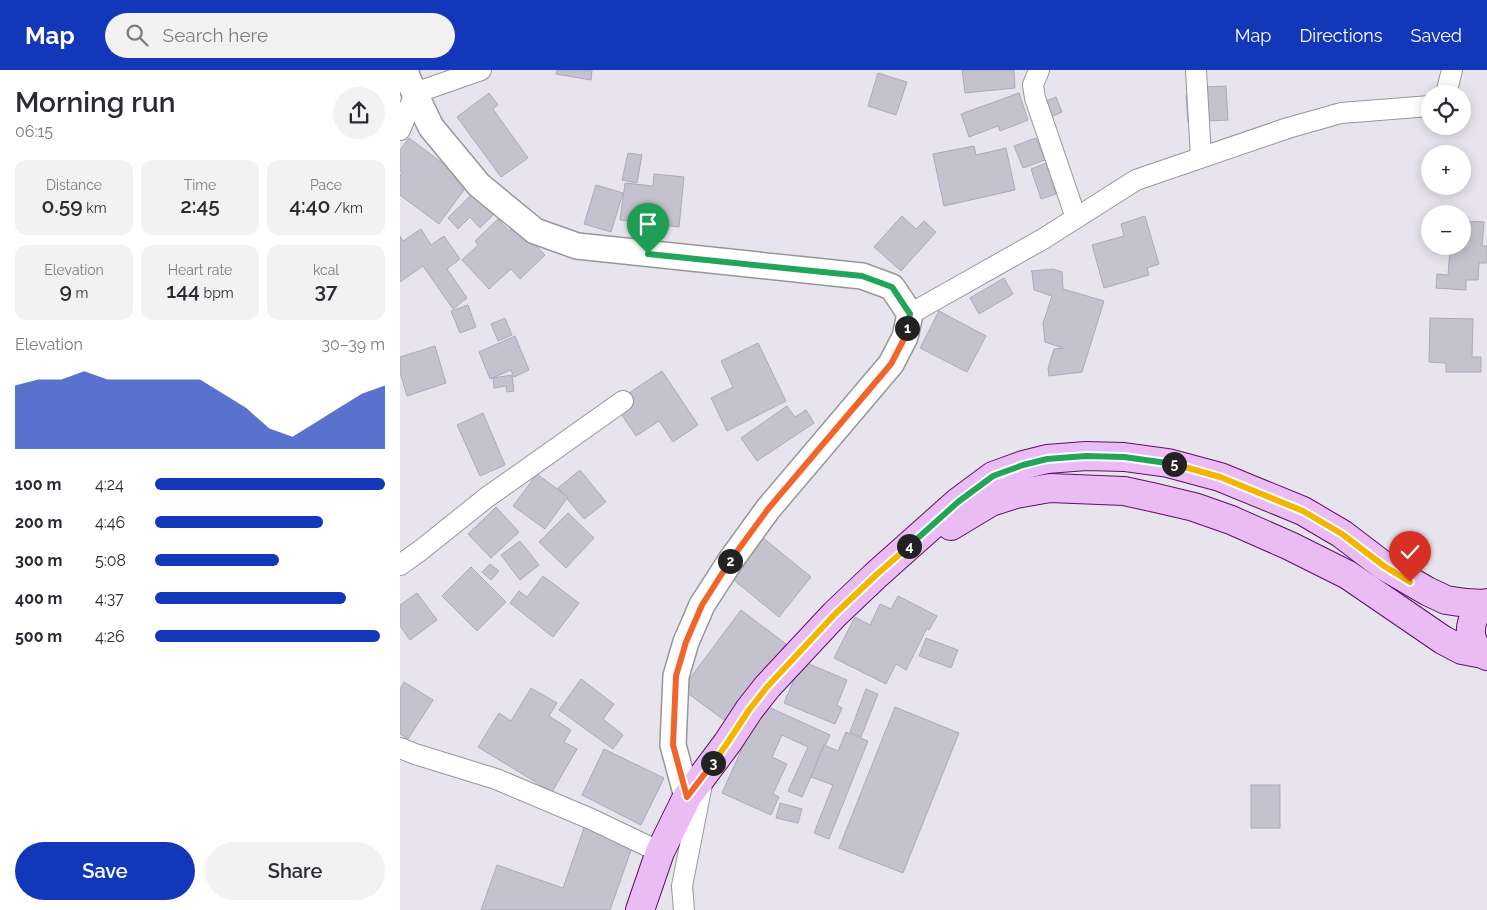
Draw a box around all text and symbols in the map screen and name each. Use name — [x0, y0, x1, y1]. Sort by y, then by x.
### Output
search box — [105, 13, 455, 58]
text: Map — [25, 21, 75, 50]
icon: search — [123, 21, 151, 49]
text: Search here — [163, 24, 268, 46]
text: Map — [1235, 25, 1271, 46]
text: Directions — [1299, 25, 1383, 46]
text: Saved — [1411, 25, 1462, 46]
map controls — [1421, 85, 1471, 255]
button: locate — [1421, 85, 1471, 135]
text: Morning run — [15, 86, 175, 119]
button: share — [333, 87, 385, 139]
text: 06:15 — [15, 122, 53, 141]
button: + — [1421, 145, 1471, 195]
text: Distance — [46, 177, 102, 193]
text: Time — [184, 177, 216, 193]
text: Pace — [310, 177, 342, 193]
text: 0.59 — [41, 193, 83, 218]
text: 2:45 — [180, 193, 220, 218]
text: 4:40 — [289, 193, 330, 218]
text: km — [83, 200, 107, 216]
text: /km — [330, 200, 363, 216]
pin — [627, 203, 669, 254]
button: − — [1421, 205, 1471, 255]
icon: arrive — [634, 210, 662, 238]
text: Elevation — [44, 262, 104, 278]
text: Heart rate — [168, 262, 232, 278]
text: kcal — [313, 262, 339, 278]
text: 9 — [60, 278, 72, 303]
text: 144 — [166, 278, 200, 303]
text: 37 — [314, 278, 338, 303]
text: m — [72, 285, 88, 301]
text: bpm — [200, 285, 234, 301]
pin: 1 — [894, 316, 920, 340]
text: 1 — [904, 320, 911, 336]
text: Elevation — [15, 335, 83, 354]
text: 30–39 m — [321, 335, 385, 354]
pin: 5 — [1162, 452, 1186, 476]
text: 5 — [1171, 456, 1178, 472]
text: 100 m — [15, 475, 61, 494]
text: 4:24 — [95, 475, 124, 494]
text: 200 m — [15, 513, 62, 532]
text: 4:46 — [95, 513, 125, 532]
pin — [1389, 531, 1431, 582]
pin: 4 — [896, 534, 922, 558]
text: 4 — [906, 538, 914, 554]
icon: check — [1396, 538, 1424, 566]
pin: 2 — [718, 548, 742, 574]
text: 300 m — [15, 551, 62, 570]
text: 5:08 — [95, 551, 126, 570]
text: 2 — [727, 553, 734, 569]
text: 400 m — [15, 589, 63, 608]
text: 4:37 — [95, 589, 124, 608]
text: 500 m — [15, 627, 62, 646]
text: 4:26 — [95, 627, 125, 646]
pin: 3 — [700, 750, 726, 776]
text: 3 — [710, 755, 717, 771]
button: Save — [15, 842, 195, 900]
button: Share — [205, 842, 385, 900]

